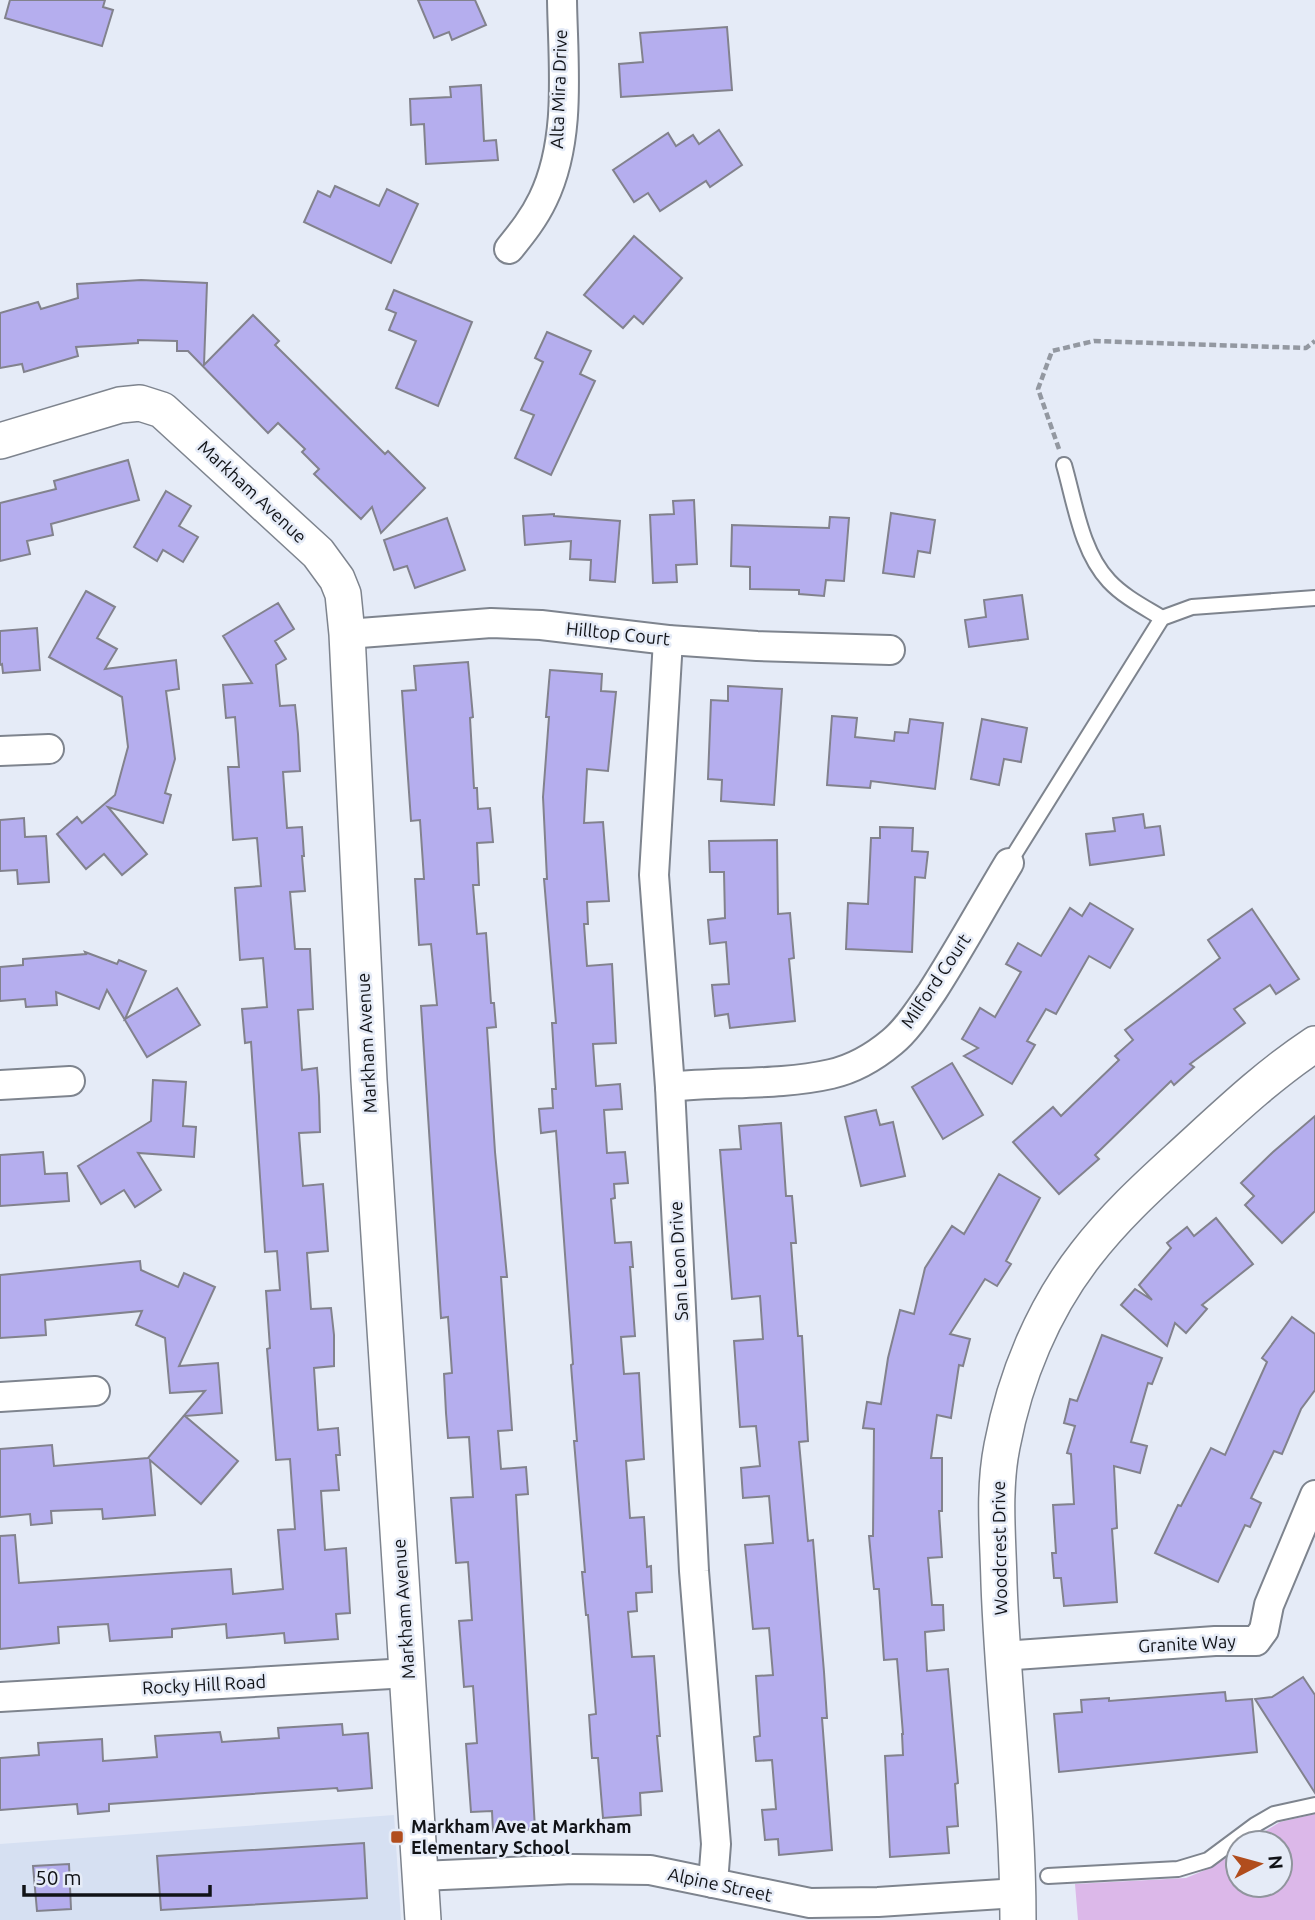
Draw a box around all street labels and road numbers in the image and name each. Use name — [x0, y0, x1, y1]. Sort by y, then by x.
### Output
street label: Alta Mira Drive — [546, 29, 570, 149]
street label: Markham Avenue — [194, 436, 311, 547]
street label: Hilltop Court — [565, 618, 671, 648]
street label: Milford Court — [896, 930, 974, 1031]
street label: Markham Avenue — [352, 972, 380, 1114]
street label: San Leon Drive — [665, 1201, 691, 1321]
street label: Woodcrest Drive — [988, 1481, 1010, 1616]
street label: Markham Avenue — [388, 1538, 418, 1680]
street label: Granite Way — [1138, 1630, 1237, 1656]
street label: Rocky Hill Road — [142, 1671, 266, 1697]
street label: Alpine Street — [666, 1863, 774, 1905]

